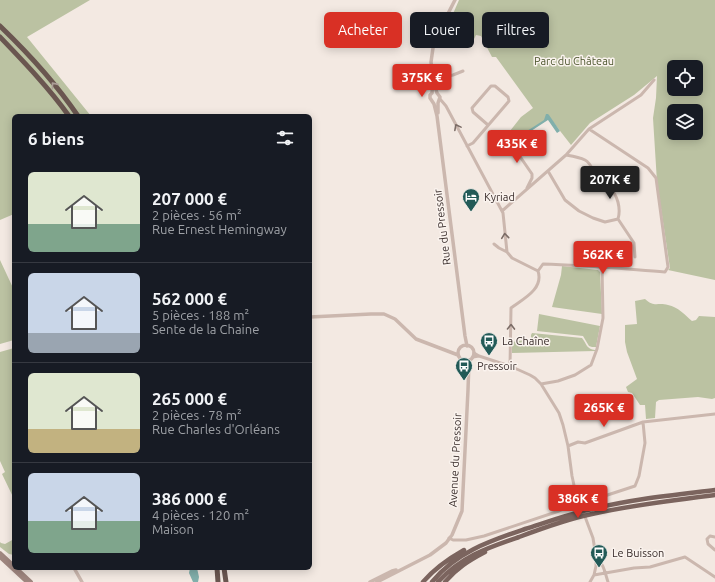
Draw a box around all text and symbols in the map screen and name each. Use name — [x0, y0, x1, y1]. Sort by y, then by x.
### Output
chip: Acheter — [324, 12, 402, 48]
chip: Louer — [410, 12, 474, 48]
chip: Filtres — [482, 12, 549, 48]
park label: Parc du Château — [534, 55, 614, 67]
map controls — [667, 60, 703, 140]
button: locate — [667, 60, 703, 96]
pin: 375K € — [389, 64, 455, 98]
text: 375K € — [401, 70, 443, 84]
one-way arrow — [52, 83, 59, 90]
button: layers — [667, 104, 703, 140]
one-way arrow — [454, 124, 462, 131]
icon: filters — [274, 127, 296, 149]
text: 6 biens — [28, 129, 84, 148]
pin: 435K € — [484, 130, 550, 164]
text: 435K € — [496, 136, 538, 150]
pin: 207K € — [577, 166, 643, 200]
text: 207K € — [589, 172, 631, 186]
street label: Rue du Pressoir — [431, 187, 453, 266]
hotel icon: Kyriad — [461, 187, 481, 212]
icon: home — [60, 188, 108, 236]
text: 207 000 € — [152, 189, 227, 208]
place label: Kyriad — [484, 191, 515, 203]
text: 2 pièces · 56 m² — [152, 208, 242, 222]
text: Rue Ernest Hemingway — [152, 222, 287, 236]
one-way arrow — [501, 233, 510, 239]
pin: 562K € — [570, 241, 636, 275]
text: 562K € — [582, 247, 624, 261]
icon: home — [60, 289, 108, 337]
text: 562 000 € — [152, 289, 227, 308]
text: 5 pièces · 188 m² — [152, 308, 249, 322]
text: Sente de la Chaine — [152, 322, 259, 336]
one-way arrow — [506, 324, 515, 330]
bus stop icon: La Chaîne — [479, 331, 499, 356]
place label: La Chaîne — [502, 335, 550, 347]
bus stop icon: Pressoir — [454, 356, 474, 381]
place label: Pressoir — [477, 360, 517, 372]
icon: home — [60, 389, 108, 437]
text: 265 000 € — [152, 389, 227, 408]
pin: 265K € — [571, 394, 637, 428]
text: 265K € — [583, 400, 625, 414]
text: 2 pièces · 78 m² — [152, 408, 242, 422]
street label: Avenue du Pressoir — [447, 412, 464, 507]
text: Rue Charles d'Orléans — [152, 422, 280, 436]
pin: 386K € — [545, 485, 611, 519]
icon: home — [60, 489, 108, 537]
text: 386 000 € — [152, 489, 227, 508]
text: 386K € — [557, 491, 599, 505]
text: 4 pièces · 120 m² — [152, 508, 249, 522]
text: Maison — [152, 522, 194, 536]
bus stop icon: Le Buisson — [589, 543, 609, 568]
place label: Le Buisson — [612, 547, 664, 559]

